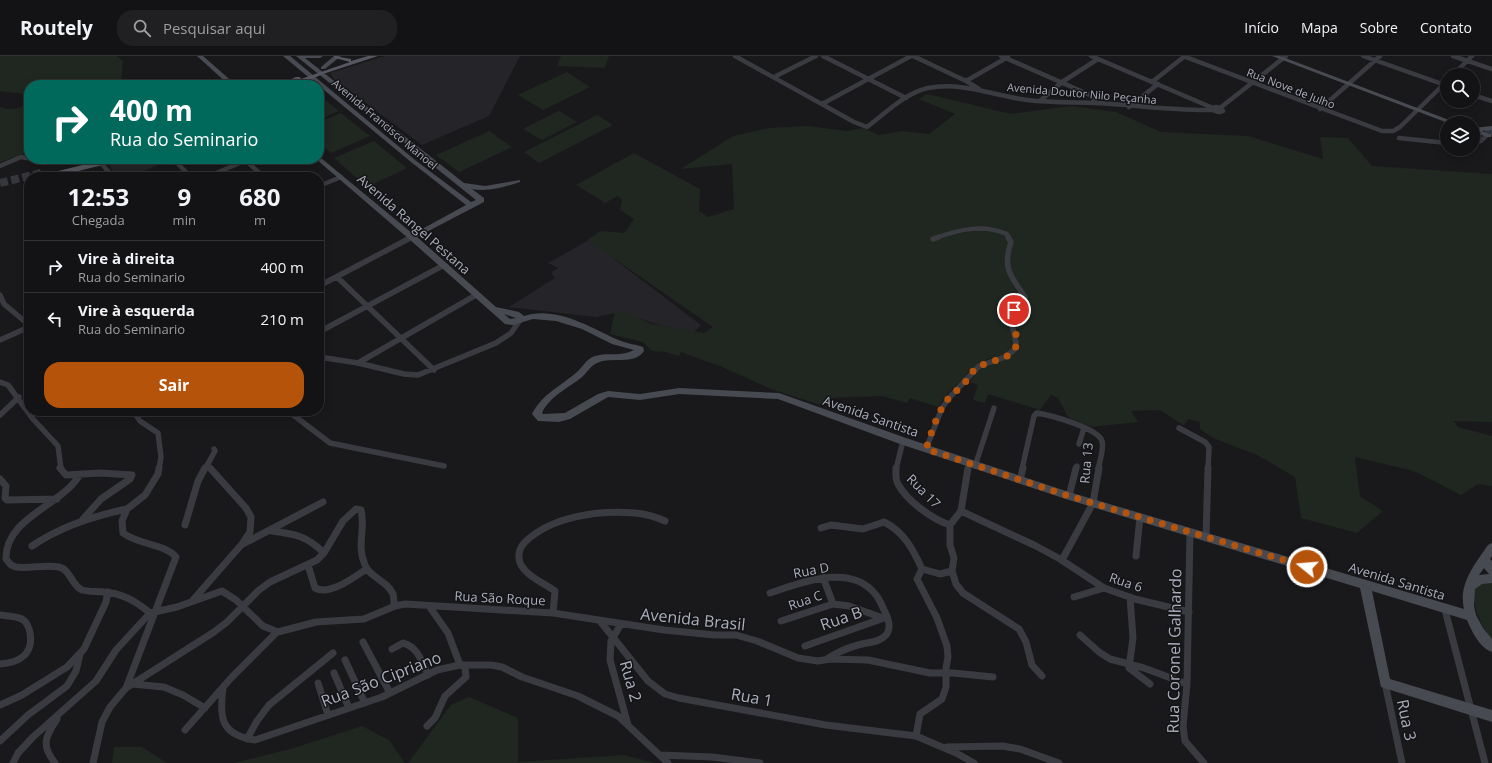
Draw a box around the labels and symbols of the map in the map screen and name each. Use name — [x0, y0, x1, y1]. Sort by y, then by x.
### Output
street label: Rua Nove de Julho — [1245, 64, 1338, 112]
street label: Avenida Francisco Manoel — [329, 75, 441, 173]
street label: Avenida Doutor Nilo Peçanha — [1007, 79, 1157, 107]
street label: Avenida Rangel Pestana — [354, 170, 474, 278]
pin — [997, 293, 1031, 327]
street label: Avenida Santista — [821, 391, 921, 441]
street label: Rua 13 — [1075, 442, 1097, 484]
street label: Rua 17 — [903, 470, 945, 512]
position arrow — [1286, 546, 1328, 588]
street label: Rua D — [792, 558, 830, 582]
street label: Avenida Santista — [1346, 558, 1448, 604]
street label: Rua 6 — [1107, 568, 1145, 596]
street label: Rua Coronel Galhardo — [1162, 568, 1186, 734]
street label: Rua C — [786, 586, 824, 614]
street label: Rua São Roque — [454, 587, 546, 609]
street label: Rua B — [817, 601, 865, 635]
street label: Avenida Brasil — [640, 603, 746, 635]
street label: Rua São Cipriano — [318, 646, 444, 712]
street label: Rua 2 — [615, 658, 647, 704]
street label: Rua 1 — [729, 683, 775, 711]
street label: Rua 3 — [1392, 697, 1422, 743]

